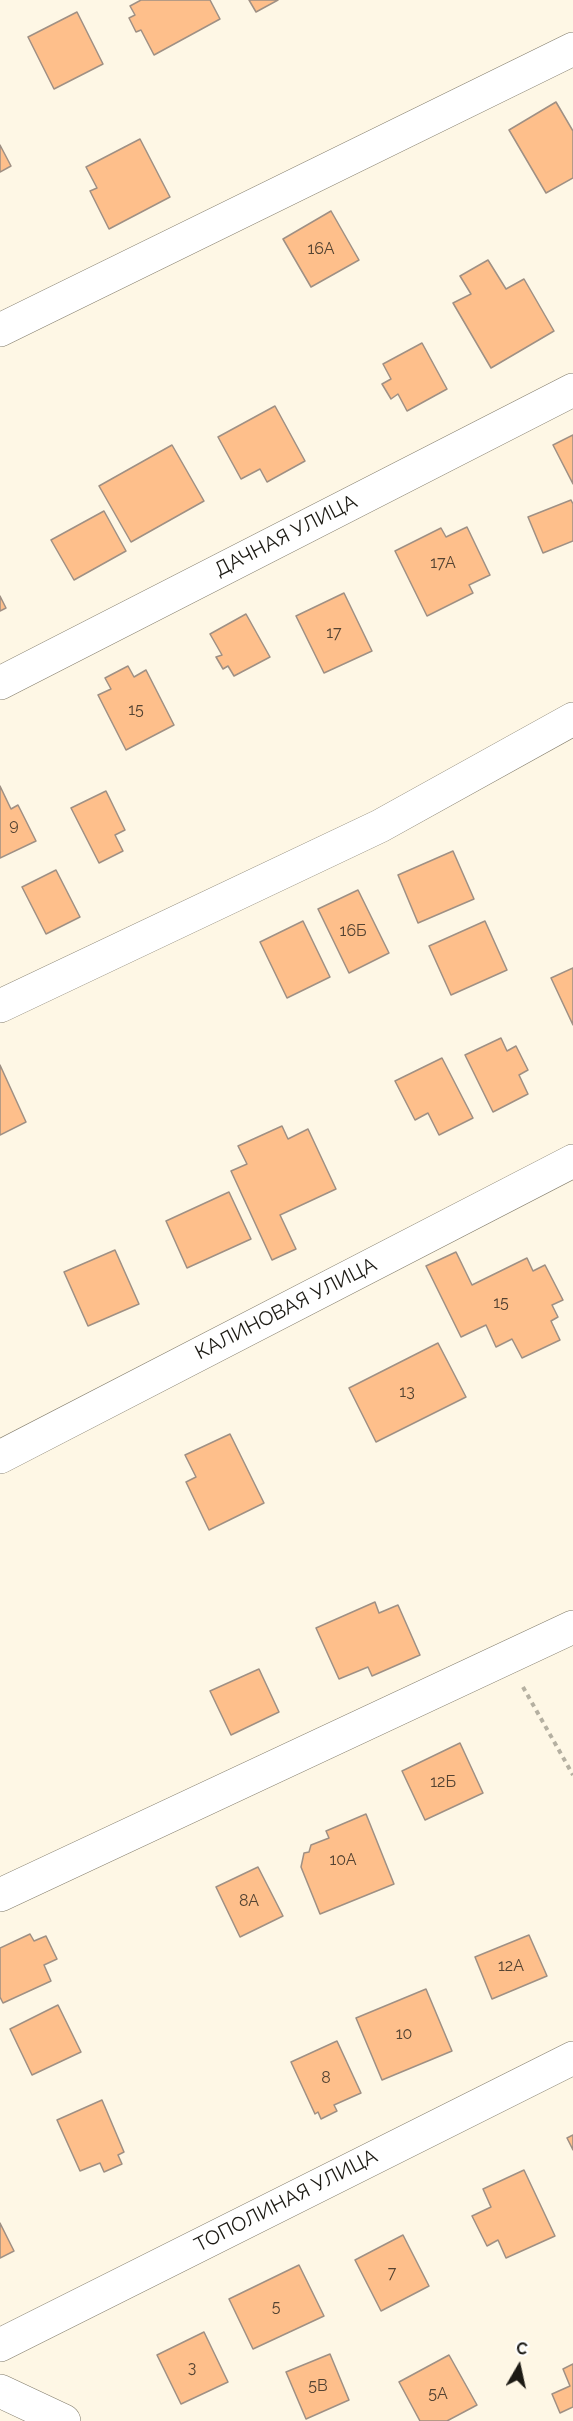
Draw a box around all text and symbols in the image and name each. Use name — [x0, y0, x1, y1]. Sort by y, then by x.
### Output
house number: 16А — [307, 239, 335, 259]
street label: ДАЧНАЯ УЛИЦА — [211, 490, 361, 582]
house number: 17А — [430, 553, 456, 573]
house number: 17 — [326, 623, 342, 643]
house number: 15 — [128, 700, 144, 720]
house number: 9 — [9, 815, 19, 835]
house number: 16Б — [340, 921, 366, 941]
street label: КАЛИНОВАЯ УЛИЦА — [191, 1253, 381, 1365]
house number: 15 — [493, 1293, 509, 1313]
house number: 13 — [399, 1382, 415, 1402]
house number: 12Б — [430, 1772, 456, 1792]
house number: 10А — [329, 1850, 357, 1870]
house number: 8А — [239, 1891, 259, 1911]
house number: 12А — [498, 1956, 524, 1976]
house number: 10 — [396, 2024, 412, 2044]
house number: 8 — [321, 2068, 331, 2088]
street label: ТОПОЛИНАЯ УЛИЦА — [191, 2144, 381, 2258]
house number: 7 — [388, 2263, 396, 2283]
house number: 5 — [272, 2297, 280, 2317]
north arrow — [489, 2337, 549, 2397]
text: С — [515, 2338, 529, 2359]
house number: 3 — [188, 2358, 196, 2378]
house number: 5В — [308, 2376, 328, 2396]
house number: 5А — [428, 2384, 448, 2404]

